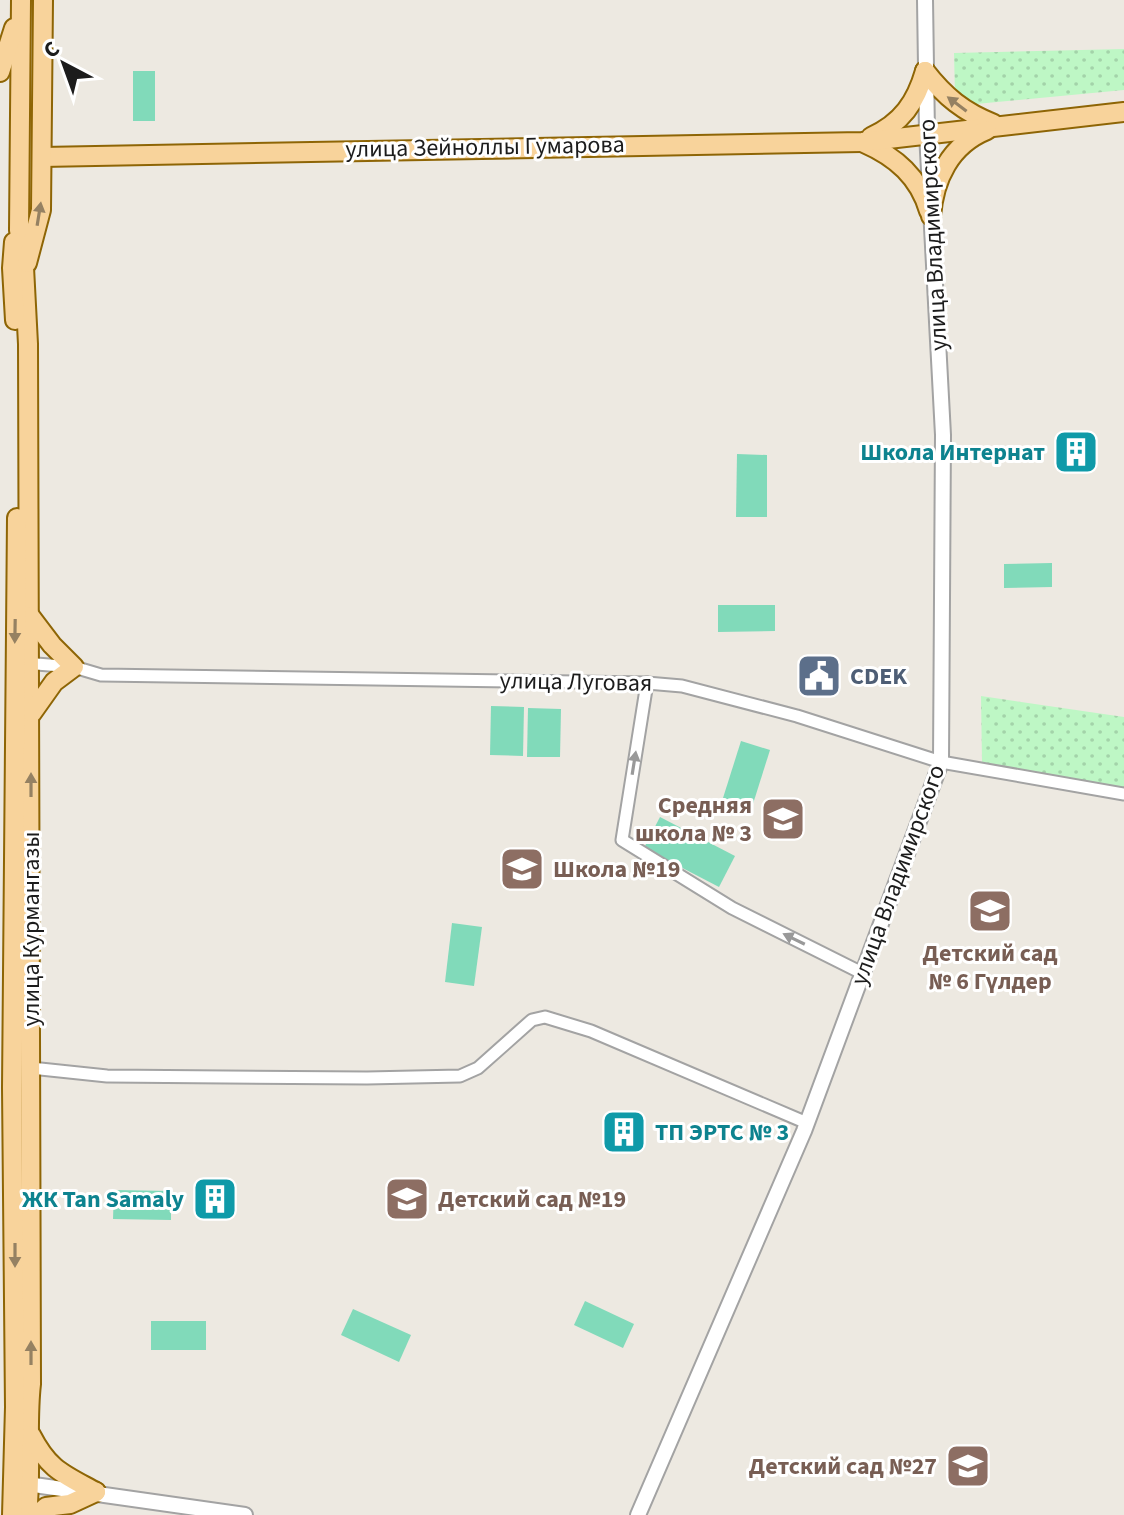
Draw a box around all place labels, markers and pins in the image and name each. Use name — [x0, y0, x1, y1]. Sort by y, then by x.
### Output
building icon: Школа Интернат — [1052, 428, 1100, 476]
place label: Школа Интернат — [860, 435, 1045, 470]
public building icon: CDEK — [795, 652, 843, 700]
place label: CDEK — [850, 659, 907, 694]
place label: Средняя школа № 3 — [635, 788, 752, 851]
school or university icon: Средняя школа № 3 — [759, 795, 807, 843]
school or university icon: Школа №19 — [498, 845, 546, 893]
place label: Школа №19 — [553, 852, 681, 887]
school or university icon: Детский сад № 6 Гүлдер — [966, 887, 1014, 935]
place label: Детский сад № 6 Гүлдер — [923, 936, 1057, 999]
building icon: ТП ЭРТС № 3 — [600, 1108, 648, 1156]
place label: ТП ЭРТС № 3 — [655, 1115, 789, 1150]
building icon: ЖК Tan Samaly — [191, 1175, 239, 1223]
school or university icon: Детский сад №19 — [383, 1175, 431, 1223]
place label: ЖК Tan Samaly — [22, 1182, 184, 1217]
place label: Детский сад №19 — [438, 1182, 626, 1217]
school or university icon: Детский сад №27 — [944, 1442, 992, 1490]
place label: Детский сад №27 — [749, 1449, 937, 1484]

